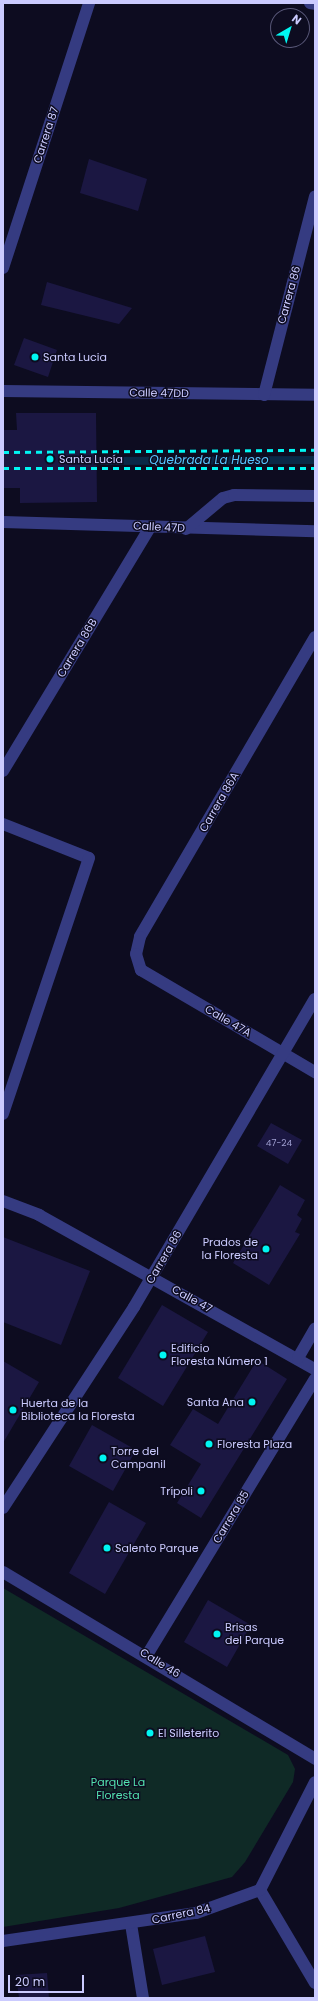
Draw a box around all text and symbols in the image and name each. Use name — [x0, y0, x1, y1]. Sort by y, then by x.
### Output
north arrow — [270, 8, 310, 48]
text: N — [289, 10, 305, 28]
street label: Carrera 87 — [31, 105, 61, 165]
street label: Carrera 86 — [275, 265, 303, 325]
place label: Santa Lucia — [43, 350, 107, 364]
marker: Santa Lucia — [30, 352, 40, 362]
street label: Calle 47DD — [129, 386, 189, 400]
place label: Santa Lucía — [59, 452, 123, 466]
marker: Santa Lucía — [44, 453, 56, 465]
water label: Quebrada La Hueso — [149, 453, 269, 467]
street label: Calle 47D — [133, 519, 185, 535]
street label: Carrera 86B — [54, 616, 100, 680]
street label: Carrera 86A — [197, 770, 241, 834]
street label: Calle 47A — [202, 1002, 254, 1040]
house number: 47-24 — [266, 1138, 292, 1148]
street label: Carrera 86 — [143, 1228, 185, 1286]
place label: Prados de la Floresta — [202, 1236, 258, 1262]
marker: Prados de la Floresta — [261, 1244, 271, 1254]
street label: Calle 47 — [170, 1283, 214, 1315]
place label: Edificio Floresta Número 1 — [171, 1342, 268, 1368]
marker: Edificio Floresta Número 1 — [158, 1350, 168, 1360]
place label: Santa Ana — [187, 1395, 244, 1409]
place label: Huerta de la Biblioteca la Floresta — [21, 1397, 135, 1423]
marker: Santa Ana — [247, 1397, 257, 1407]
marker: Huerta de la Biblioteca la Floresta — [8, 1405, 18, 1415]
place label: Floresta Plaza — [217, 1437, 292, 1451]
marker: Floresta Plaza — [204, 1439, 214, 1449]
place label: Torre del Campanil — [111, 1445, 166, 1471]
marker: Torre del Campanil — [98, 1453, 108, 1463]
place label: Trípoli — [160, 1484, 193, 1498]
marker: Trípoli — [196, 1486, 206, 1496]
street label: Carrera 85 — [210, 1488, 252, 1546]
place label: Salento Parque — [115, 1541, 199, 1555]
marker: Salento Parque — [102, 1543, 112, 1553]
place label: Brisas del Parque — [225, 1621, 284, 1647]
marker: Brisas del Parque — [212, 1629, 222, 1639]
street label: Calle 46 — [137, 1645, 183, 1681]
place label: El Silleterito — [158, 1726, 219, 1740]
marker: El Silleterito — [145, 1728, 155, 1738]
park label: Parque La Floresta — [91, 1776, 145, 1802]
street label: Carrera 84 — [151, 1901, 211, 1927]
scale bar — [10, 1967, 86, 1993]
text: 20 m — [15, 1973, 45, 1990]

